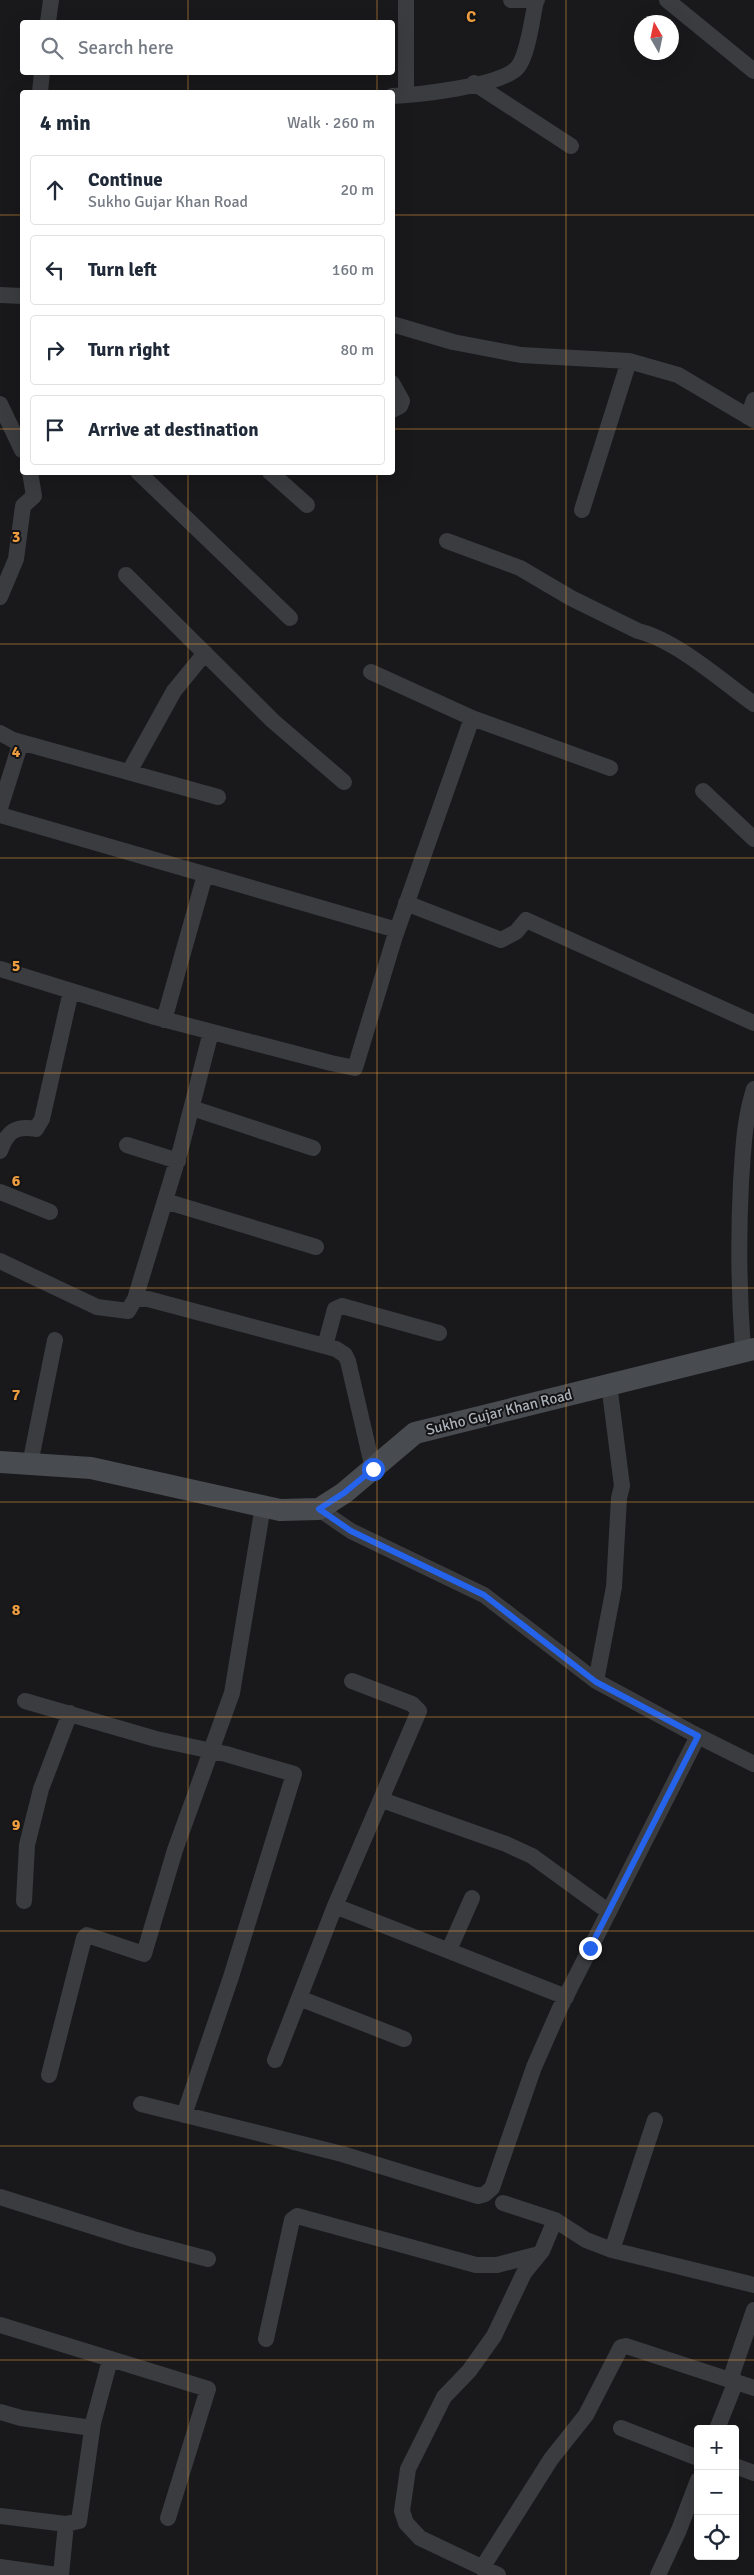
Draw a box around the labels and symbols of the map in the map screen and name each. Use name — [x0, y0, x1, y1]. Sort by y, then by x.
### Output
text: C — [466, 7, 476, 27]
north arrow — [634, 15, 679, 60]
text: 3 — [12, 527, 20, 547]
text: 4 — [12, 742, 21, 762]
text: 5 — [12, 956, 20, 976]
text: 6 — [12, 1171, 21, 1191]
text: 7 — [12, 1385, 21, 1405]
street label: Sukho Gujar Khan Road — [424, 1385, 574, 1439]
route start — [362, 1458, 385, 1481]
text: 8 — [12, 1600, 21, 1620]
text: 9 — [12, 1815, 21, 1835]
route end — [579, 1937, 602, 1960]

